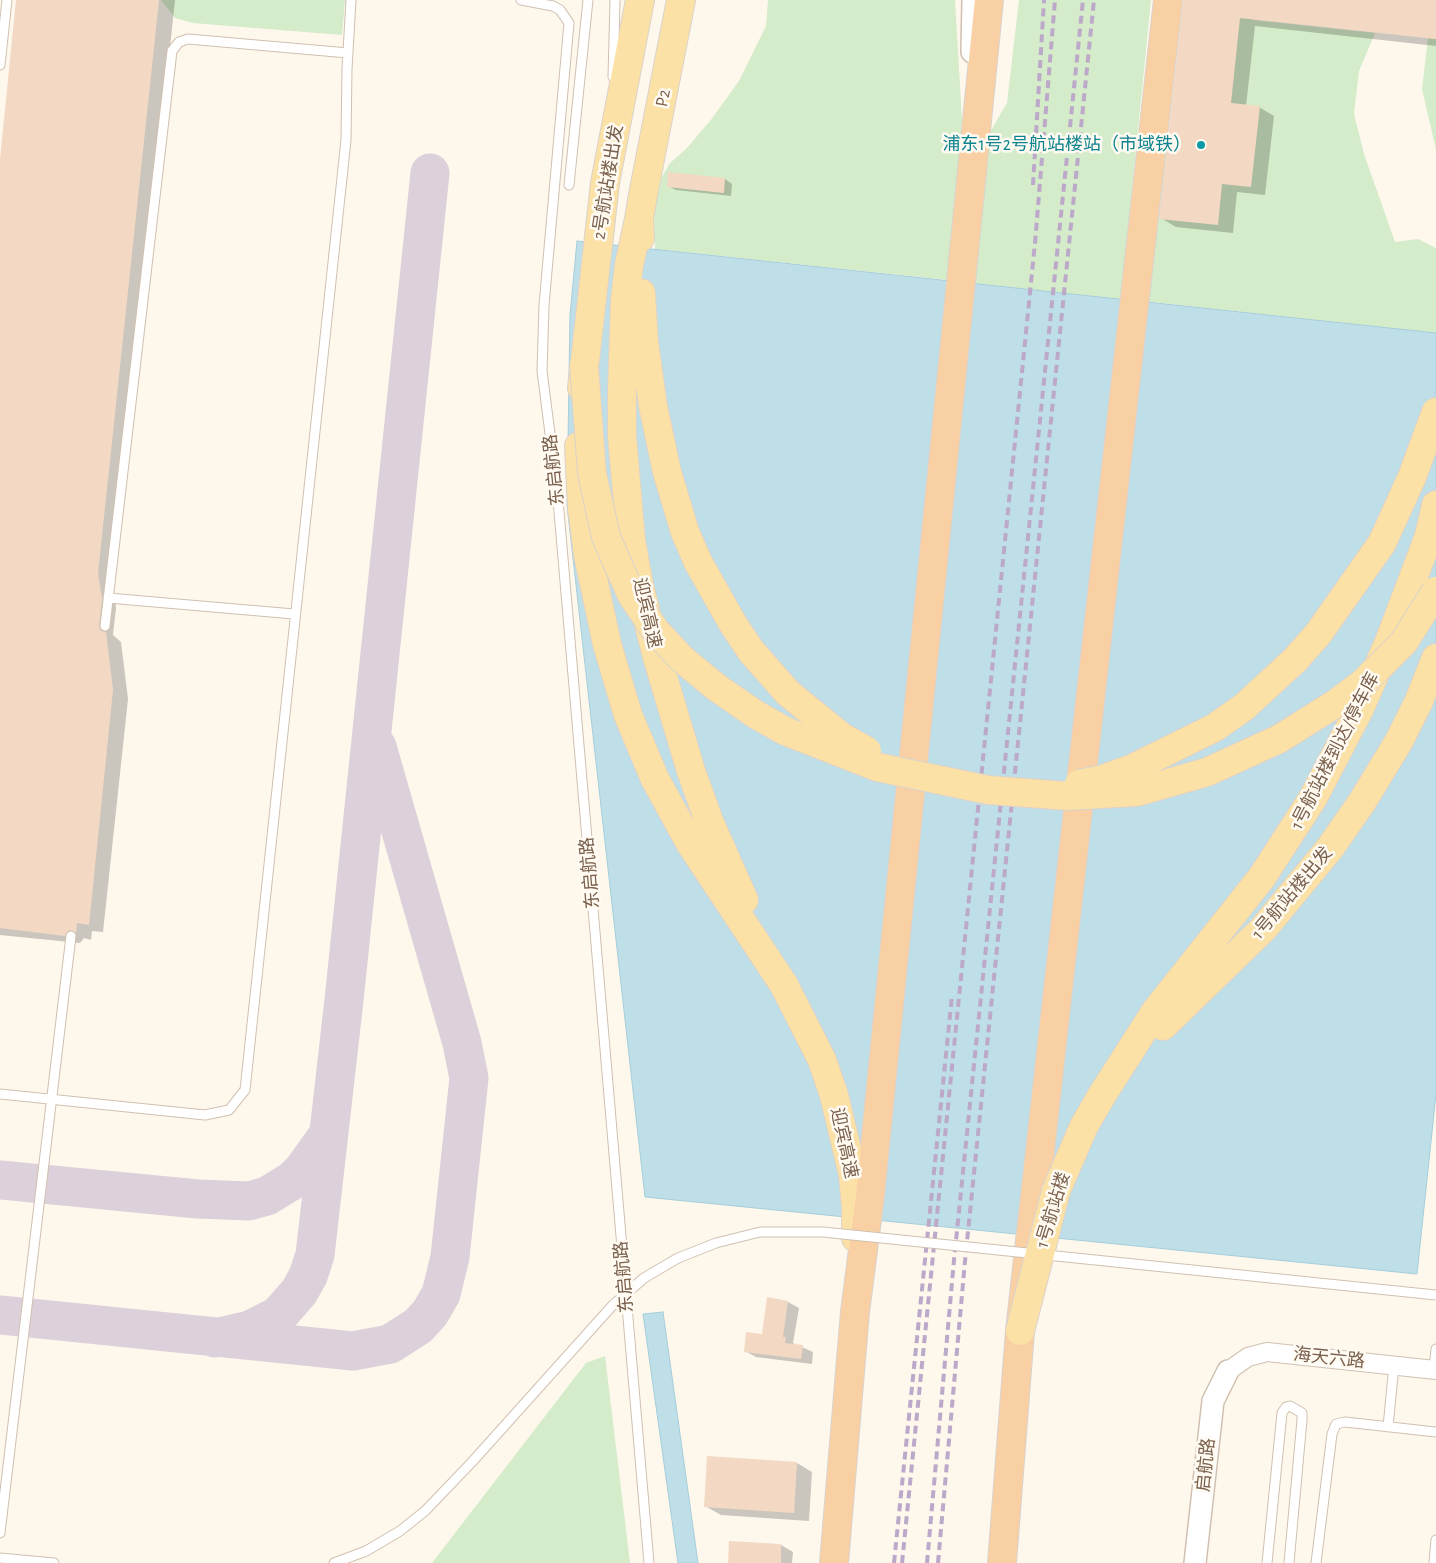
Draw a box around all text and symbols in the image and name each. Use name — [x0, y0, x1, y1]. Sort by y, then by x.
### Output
street label: P2 — [651, 87, 675, 109]
street label: 2号航站楼出发 — [588, 123, 628, 241]
place label: 浦东1号2号航站楼站（市域铁） — [943, 134, 1191, 156]
marker: 浦东1号2号航站楼站（市域铁） — [1195, 139, 1207, 151]
street label: 东启航路 — [539, 433, 569, 507]
street label: 迎宾高速 — [628, 575, 666, 651]
street label: 1号航站楼到达/停车库 — [1286, 669, 1384, 833]
street label: 东启航路 — [576, 836, 604, 910]
street label: 1号航站楼出发 — [1247, 842, 1337, 944]
street label: 迎宾高速 — [826, 1106, 862, 1180]
street label: 1号航站楼 — [1031, 1169, 1075, 1251]
street label: 东启航路 — [610, 1240, 638, 1314]
street label: 海天六路 — [1292, 1343, 1366, 1373]
street label: 启航路 — [1192, 1437, 1220, 1493]

